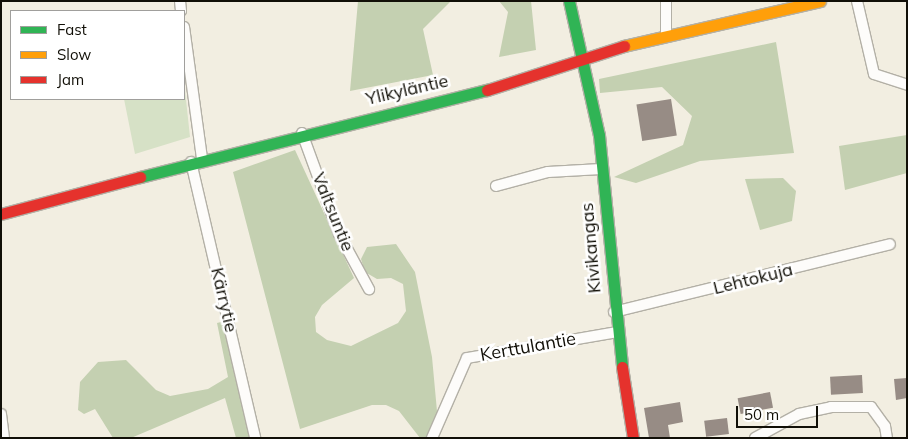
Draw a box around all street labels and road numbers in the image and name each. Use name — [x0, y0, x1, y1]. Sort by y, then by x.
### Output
street label: Ylikyläntie — [364, 70, 450, 110]
street label: Valtsuntie — [307, 169, 359, 255]
street label: Kivikangas — [576, 202, 606, 294]
street label: Lehtokuja — [711, 259, 795, 299]
street label: Kärrytie — [206, 265, 242, 335]
street label: Kerttulantie — [478, 328, 578, 366]

